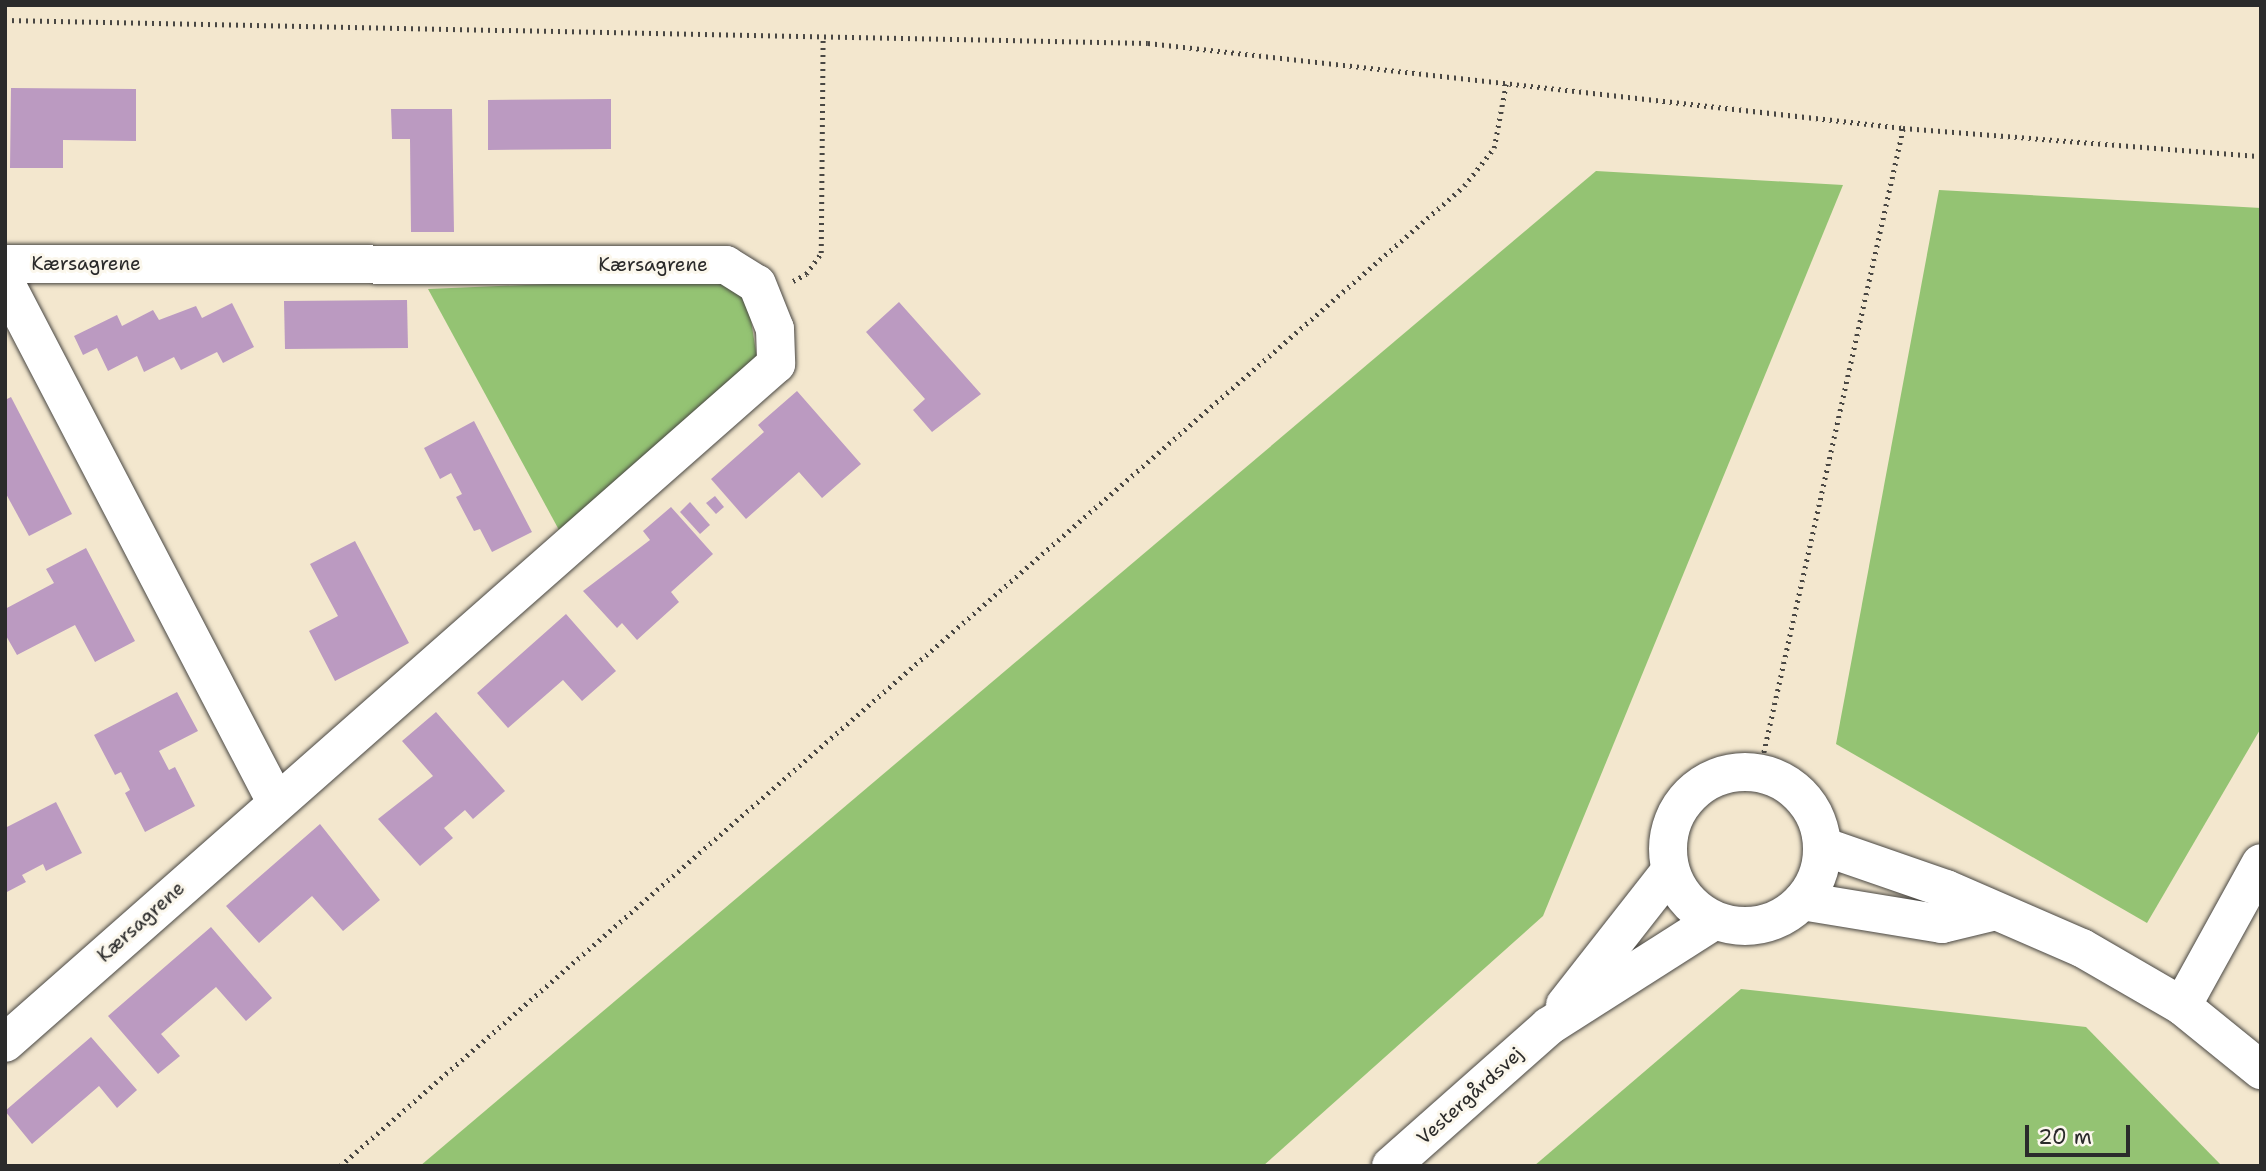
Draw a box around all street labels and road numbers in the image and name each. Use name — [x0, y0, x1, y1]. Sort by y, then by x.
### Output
street label: Kærsagrene — [31, 253, 141, 275]
street label: Kærsagrene — [598, 254, 708, 276]
street label: Kærsagrene — [93, 877, 189, 967]
street label: Vestergårdsvej — [1412, 1042, 1528, 1150]

